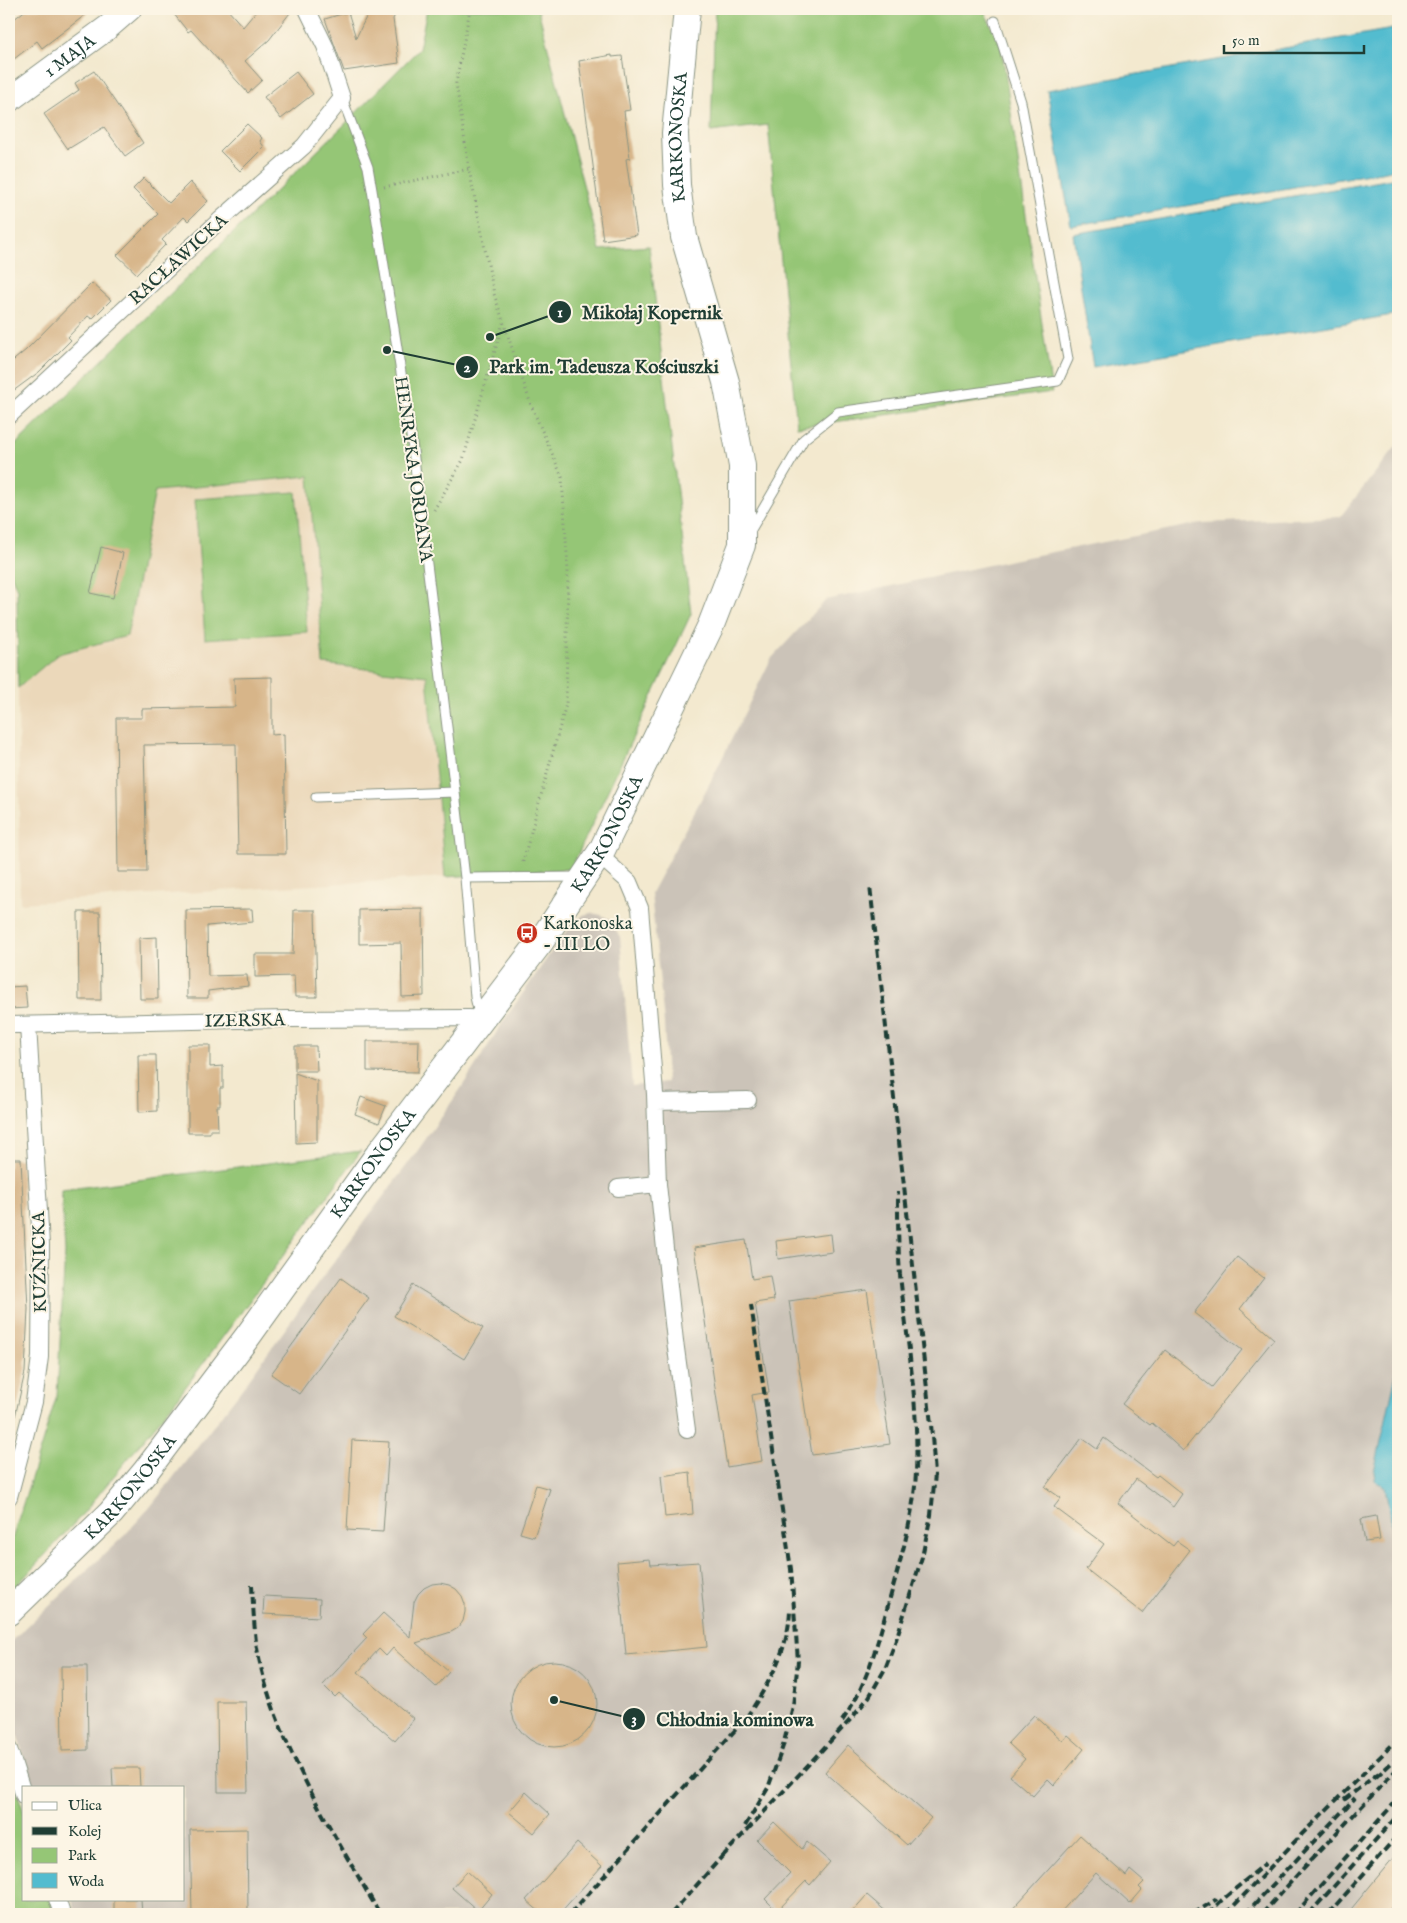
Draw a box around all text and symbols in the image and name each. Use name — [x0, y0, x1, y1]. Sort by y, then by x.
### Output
scale bar — [1224, 22, 1364, 54]
street label: 1 MAJA — [40, 30, 101, 83]
text: 50 m — [1232, 31, 1260, 50]
street label: KARKONOSKA — [665, 70, 694, 204]
street label: RACŁAWICKA — [125, 209, 234, 311]
callout: Mikołaj Kopernik — [547, 295, 733, 329]
text: Mikołaj Kopernik — [582, 302, 723, 326]
text: 1 — [557, 303, 563, 322]
callout: Park im. Tadeusza Kościuszki — [454, 350, 729, 384]
text: Park im. Tadeusza Kościuszki — [489, 356, 719, 380]
text: 2 — [463, 358, 471, 377]
street label: HENRYKA JORDANA — [388, 375, 437, 565]
street label: KARKONOSKA — [566, 771, 650, 898]
place label: Karkonoska - III LO — [543, 913, 633, 957]
bus stop icon: Karkonoska - III LO — [515, 921, 539, 945]
street label: IZERSKA — [204, 1009, 286, 1034]
street label: KARKONOSKA — [326, 1104, 423, 1224]
street label: KUŹNICKA — [26, 1210, 53, 1313]
street label: KARKONOSKA — [80, 1430, 183, 1546]
callout: Chłodnia kominowa — [621, 1702, 824, 1736]
text: Chłodnia kominowa — [656, 1709, 815, 1733]
text: 3 — [631, 1710, 637, 1729]
legend — [22, 1786, 185, 1900]
text: Ulica — [68, 1796, 102, 1815]
text: Kolej — [68, 1822, 101, 1841]
text: Park — [68, 1846, 98, 1865]
text: Woda — [68, 1872, 105, 1891]

